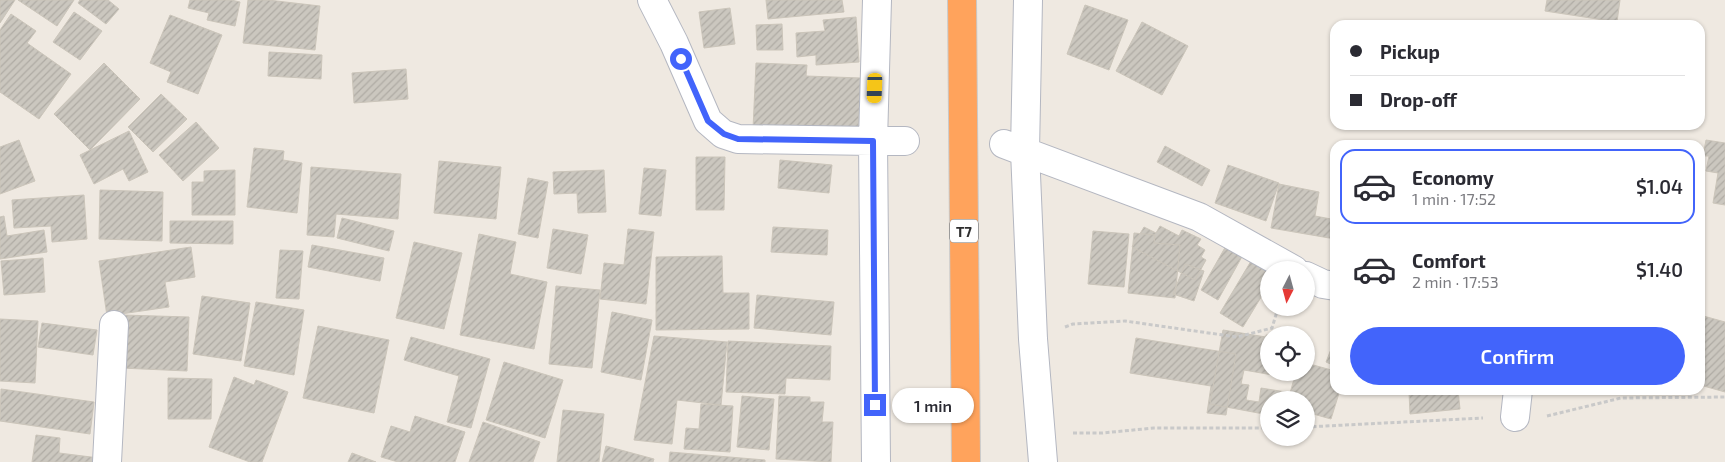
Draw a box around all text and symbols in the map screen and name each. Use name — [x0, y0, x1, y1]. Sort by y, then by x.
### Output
text: Pickup — [1380, 40, 1440, 63]
route start — [670, 48, 692, 70]
car — [866, 73, 883, 103]
text: Drop-off — [1380, 88, 1457, 111]
icon: car — [1352, 164, 1397, 209]
text: Economy — [1412, 166, 1494, 189]
text: $1.04 — [1636, 175, 1683, 198]
text: 1 min · 17:52 — [1412, 189, 1496, 208]
road number: T7 — [950, 220, 978, 242]
icon: car — [1352, 247, 1397, 292]
text: Comfort — [1412, 249, 1486, 272]
text: $1.40 — [1636, 258, 1683, 281]
north arrow — [1260, 261, 1315, 316]
map controls — [1260, 261, 1315, 446]
text: 2 min · 17:53 — [1412, 272, 1499, 291]
button: locate — [1260, 326, 1315, 381]
button: Confirm — [1350, 327, 1685, 385]
callout: 1 min — [892, 388, 975, 422]
button: layers — [1260, 391, 1315, 446]
route end — [864, 394, 886, 416]
text: 1 min — [914, 396, 952, 415]

